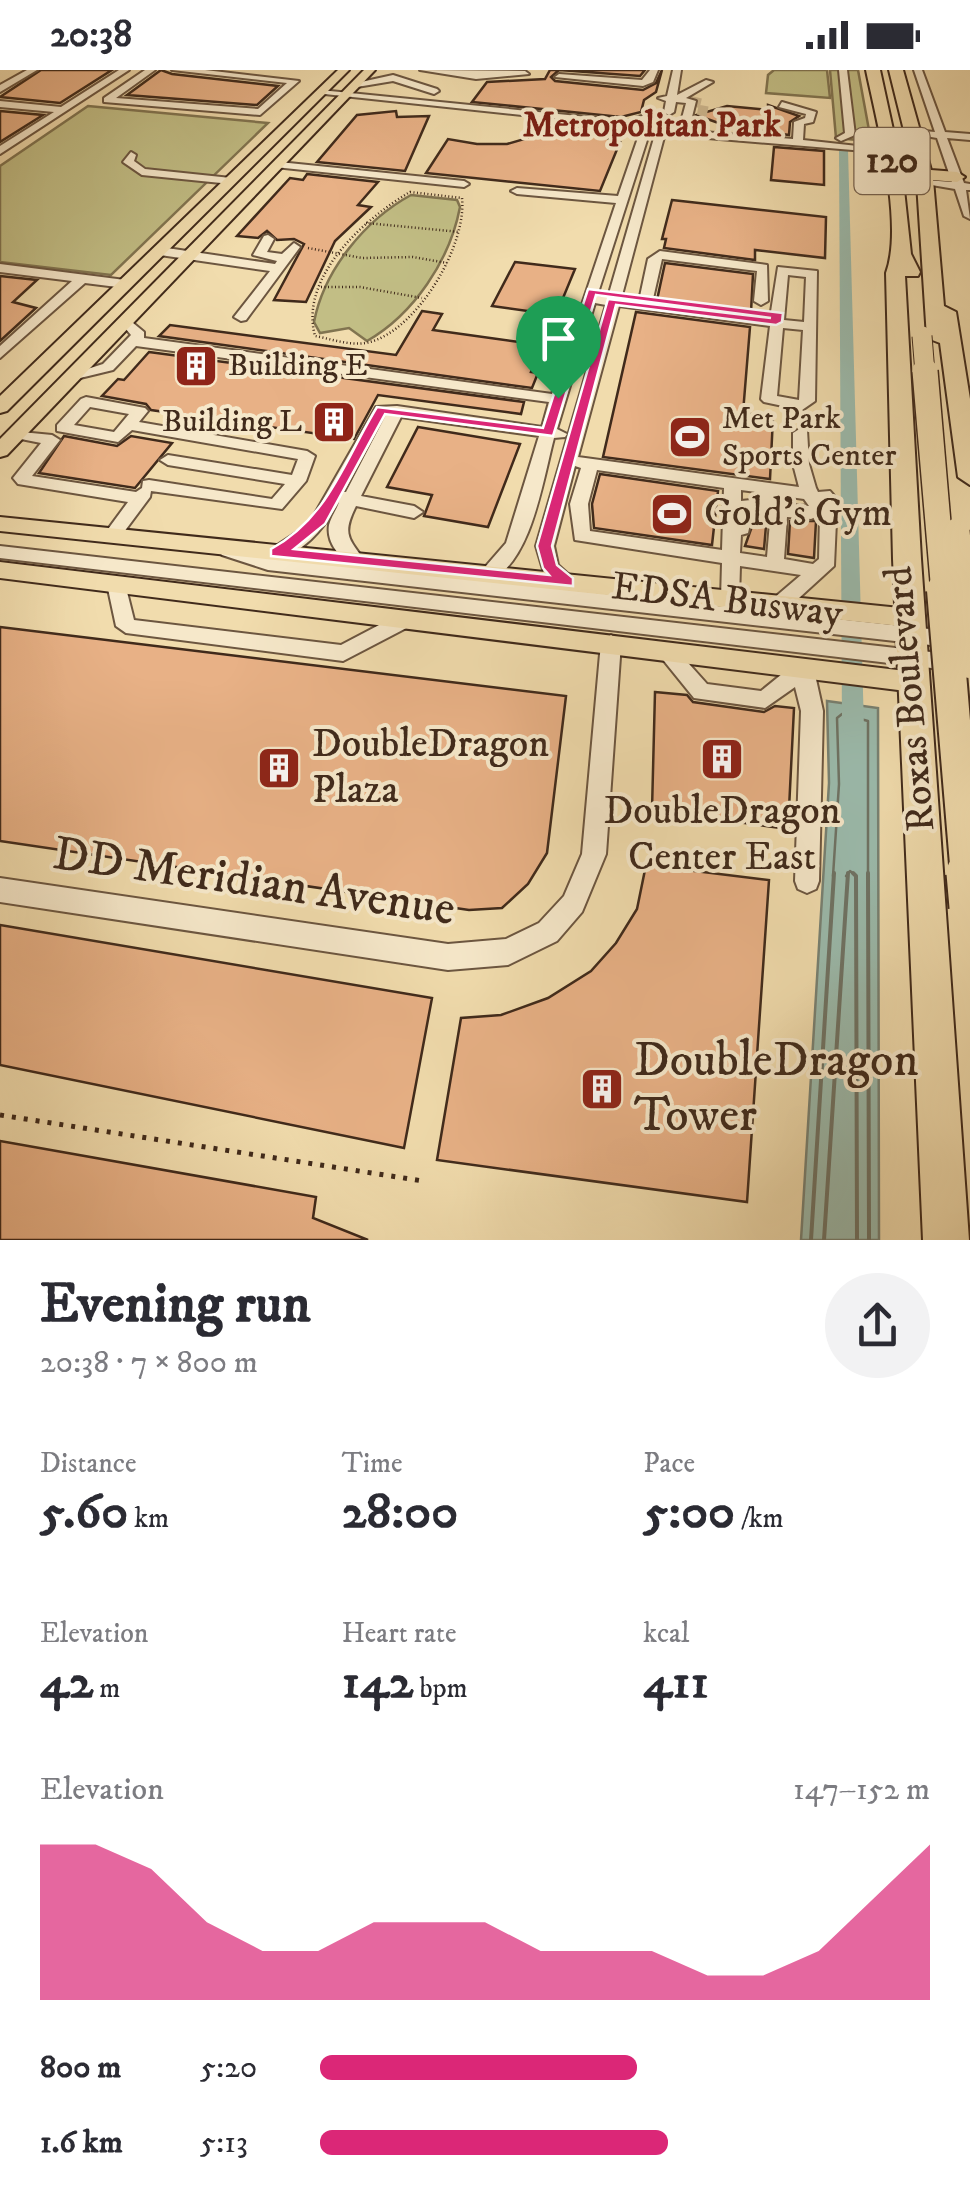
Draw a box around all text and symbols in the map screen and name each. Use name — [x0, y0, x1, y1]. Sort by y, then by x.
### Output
text: 20:38 — [50, 11, 132, 59]
district label: Metropolitan Park — [523, 104, 782, 148]
road number: 120 — [854, 128, 930, 194]
pin — [516, 296, 601, 399]
icon: arrive — [531, 311, 586, 366]
building icon: Building E — [173, 343, 219, 389]
place label: Building E — [228, 346, 368, 386]
building icon: Building L — [311, 399, 357, 445]
place label: Met Park Sports Center — [722, 399, 897, 476]
place label: Building L — [162, 402, 302, 442]
sports icon: Met Park Sports Center — [667, 414, 713, 460]
place label: Gold's Gym — [704, 489, 892, 539]
sports icon: Gold's Gym — [649, 491, 695, 537]
street label: EDSA Busway — [609, 562, 846, 640]
street label: Roxas Boulevard — [874, 564, 948, 834]
place label: DoubleDragon Plaza — [312, 720, 549, 816]
building icon: DoubleDragon Center East — [699, 736, 745, 782]
building icon: DoubleDragon Plaza — [256, 745, 302, 791]
place label: DoubleDragon Center East — [603, 787, 841, 883]
street label: DD Meridian Avenue — [49, 824, 459, 940]
place label: DoubleDragon Tower — [634, 1031, 918, 1146]
building icon: DoubleDragon Tower — [579, 1066, 625, 1112]
text: Evening run — [40, 1271, 311, 1340]
button: share — [825, 1273, 930, 1378]
text: 20:38 · 7 × 800 m — [40, 1343, 258, 1383]
text: Distance — [40, 1446, 136, 1481]
text: Time — [342, 1446, 402, 1481]
text: Pace — [643, 1446, 695, 1481]
text: 5.60 — [40, 1481, 128, 1544]
text: 28:00 — [342, 1481, 458, 1544]
text: 5:00 — [643, 1481, 735, 1544]
text: km — [128, 1501, 169, 1536]
text: /km — [735, 1501, 784, 1536]
text: Elevation — [40, 1616, 148, 1651]
text: Heart rate — [342, 1616, 457, 1651]
text: kcal — [643, 1616, 689, 1651]
text: 42 — [40, 1651, 93, 1714]
text: 142 — [342, 1651, 413, 1714]
text: 411 — [643, 1651, 709, 1714]
text: m — [93, 1671, 120, 1706]
text: bpm — [413, 1671, 468, 1706]
text: Elevation — [40, 1770, 164, 1810]
text: 147–152 m — [793, 1770, 930, 1810]
text: 800 m — [40, 2048, 121, 2088]
text: 5:20 — [200, 2048, 257, 2088]
text: 1.6 km — [40, 2123, 123, 2163]
text: 5:13 — [200, 2123, 248, 2163]

